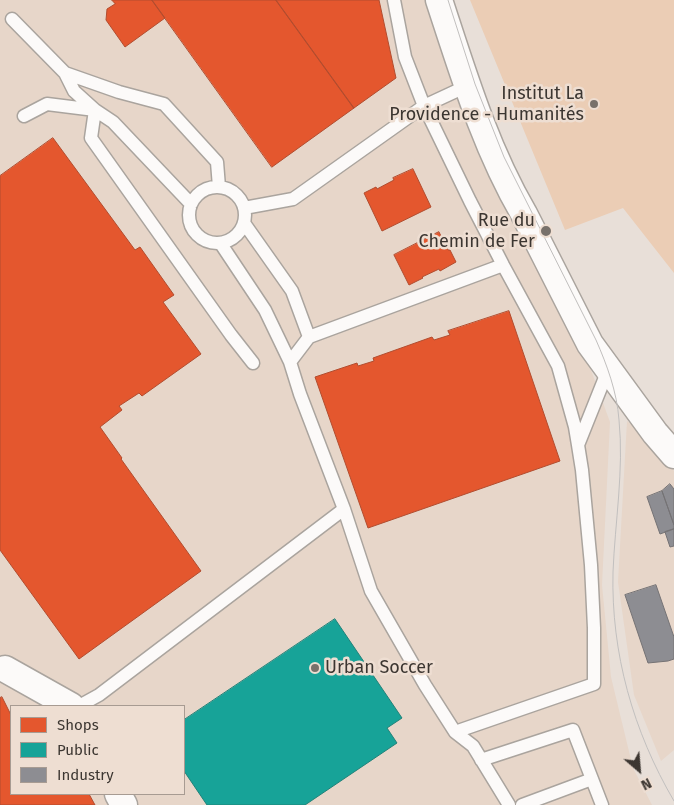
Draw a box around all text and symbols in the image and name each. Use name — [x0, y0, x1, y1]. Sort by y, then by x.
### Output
place label: Institut La Providence - Humanités — [389, 83, 584, 126]
marker: Institut La Providence - Humanités — [588, 98, 600, 110]
place label: Rue du Chemin de Fer — [419, 210, 535, 252]
marker: Rue du Chemin de Fer — [539, 224, 553, 238]
place label: Urban Soccer — [325, 657, 433, 679]
marker: Urban Soccer — [309, 662, 321, 674]
legend — [10, 705, 185, 795]
text: Shops — [57, 716, 99, 734]
text: Public — [57, 741, 99, 759]
north arrow — [614, 745, 664, 795]
text: Industry — [57, 766, 114, 784]
text: N — [638, 774, 654, 793]

